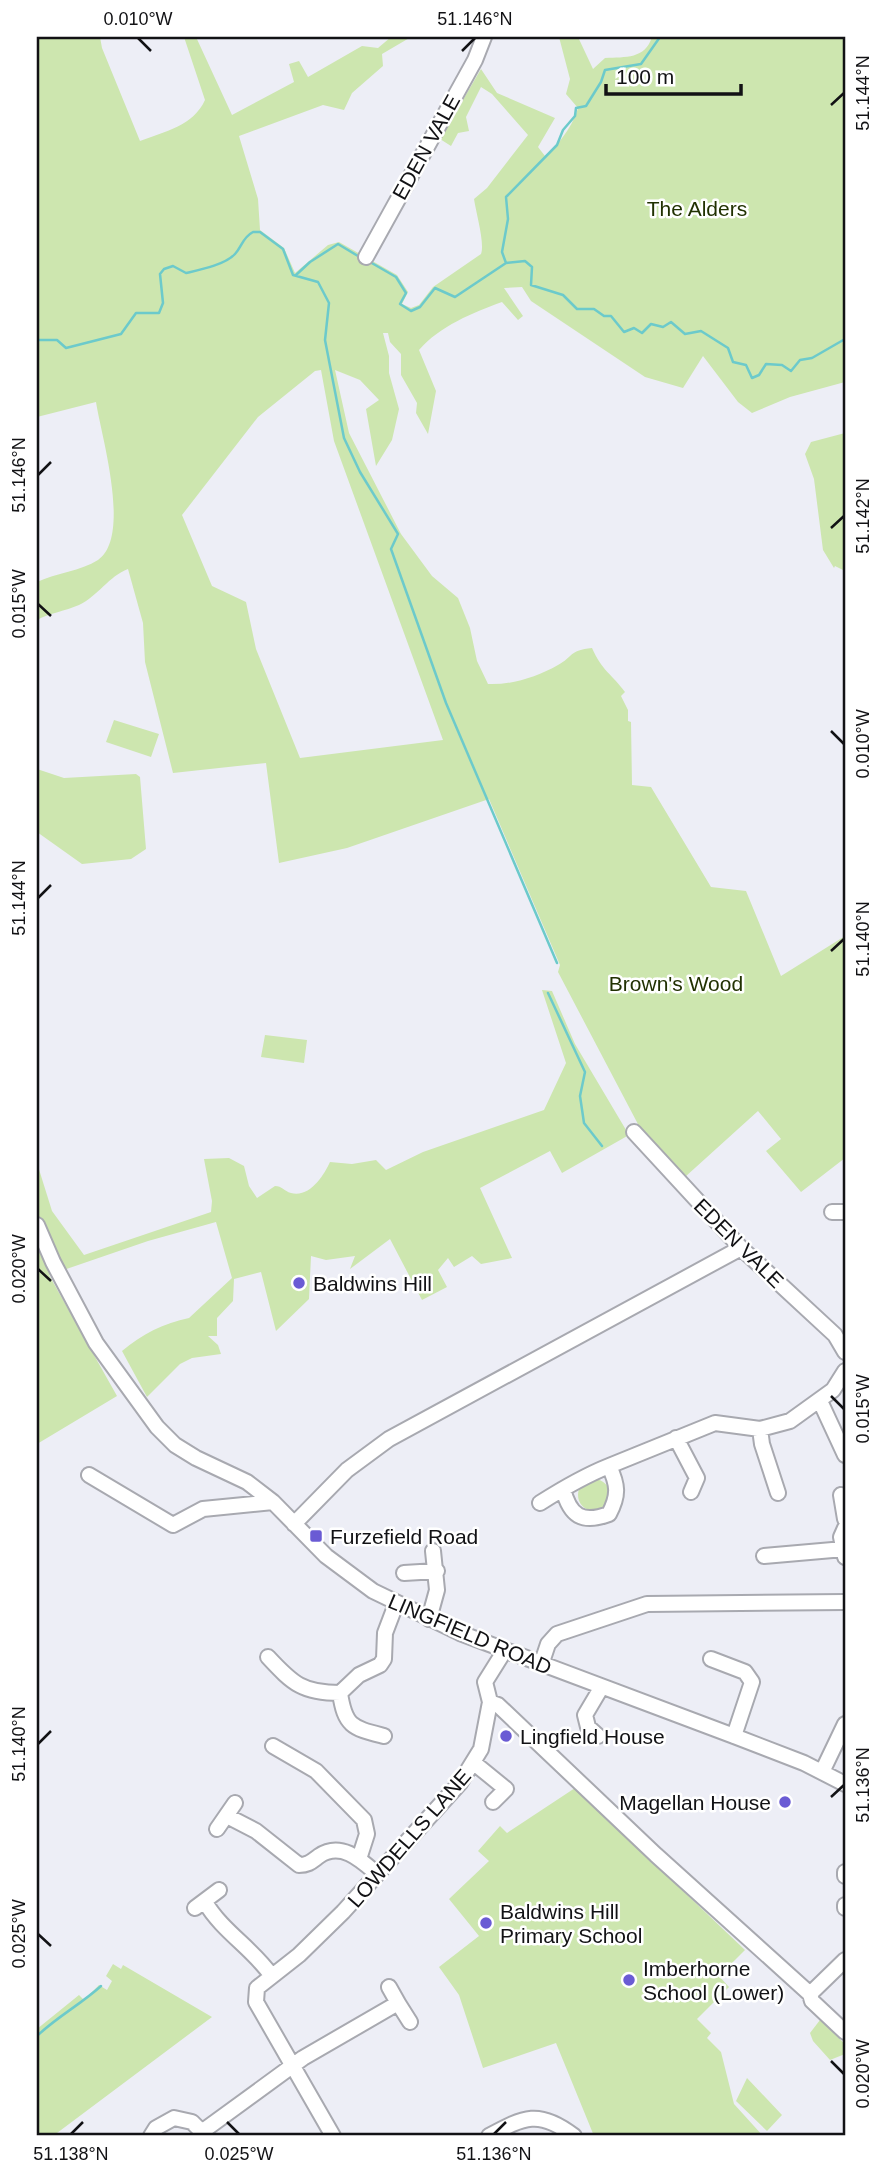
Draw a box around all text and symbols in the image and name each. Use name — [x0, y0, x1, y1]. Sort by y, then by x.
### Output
text: 0.010°W — [103, 9, 173, 29]
text: 51.146°N — [437, 9, 513, 29]
scale bar — [606, 52, 740, 96]
text: 51.144°N — [853, 55, 873, 131]
text: 100 m — [616, 65, 674, 88]
street label: EDEN VALE — [388, 91, 464, 203]
park label: The Alders — [647, 197, 747, 220]
text: 51.146°N — [9, 437, 29, 513]
text: 51.142°N — [853, 478, 873, 554]
text: 0.015°W — [9, 569, 29, 639]
text: 0.010°W — [853, 709, 873, 779]
text: 51.144°N — [9, 860, 29, 936]
text: 51.140°N — [853, 901, 873, 977]
park label: Brown's Wood — [609, 972, 743, 995]
street label: EDEN VALE — [690, 1194, 788, 1292]
text: 0.020°W — [9, 1234, 29, 1304]
place label: Baldwins Hill — [313, 1272, 432, 1295]
marker: Baldwins Hill — [291, 1275, 307, 1291]
text: 0.015°W — [853, 1374, 873, 1444]
place label: Furzefield Road — [330, 1525, 478, 1548]
marker: Furzefield Road — [308, 1528, 324, 1544]
street label: LINGFIELD ROAD — [385, 1589, 555, 1679]
text: 51.140°N — [9, 1706, 29, 1782]
place label: Lingfield House — [520, 1725, 665, 1748]
marker: Lingfield House — [498, 1728, 514, 1744]
text: 51.136°N — [853, 1747, 873, 1823]
street label: LOWDELLS LANE — [343, 1764, 475, 1912]
place label: Magellan House — [619, 1791, 771, 1814]
marker: Magellan House — [777, 1794, 793, 1810]
text: 0.025°W — [9, 1899, 29, 1969]
place label: Baldwins Hill Primary School — [500, 1900, 642, 1947]
marker: Baldwins Hill Primary School — [478, 1915, 494, 1931]
place label: Imberhorne School (Lower) — [643, 1957, 784, 2004]
marker: Imberhorne School (Lower) — [621, 1972, 637, 1988]
text: 0.020°W — [853, 2039, 873, 2109]
text: 51.138°N — [33, 2144, 109, 2164]
text: 0.025°W — [204, 2144, 274, 2164]
text: 51.136°N — [456, 2144, 532, 2164]

